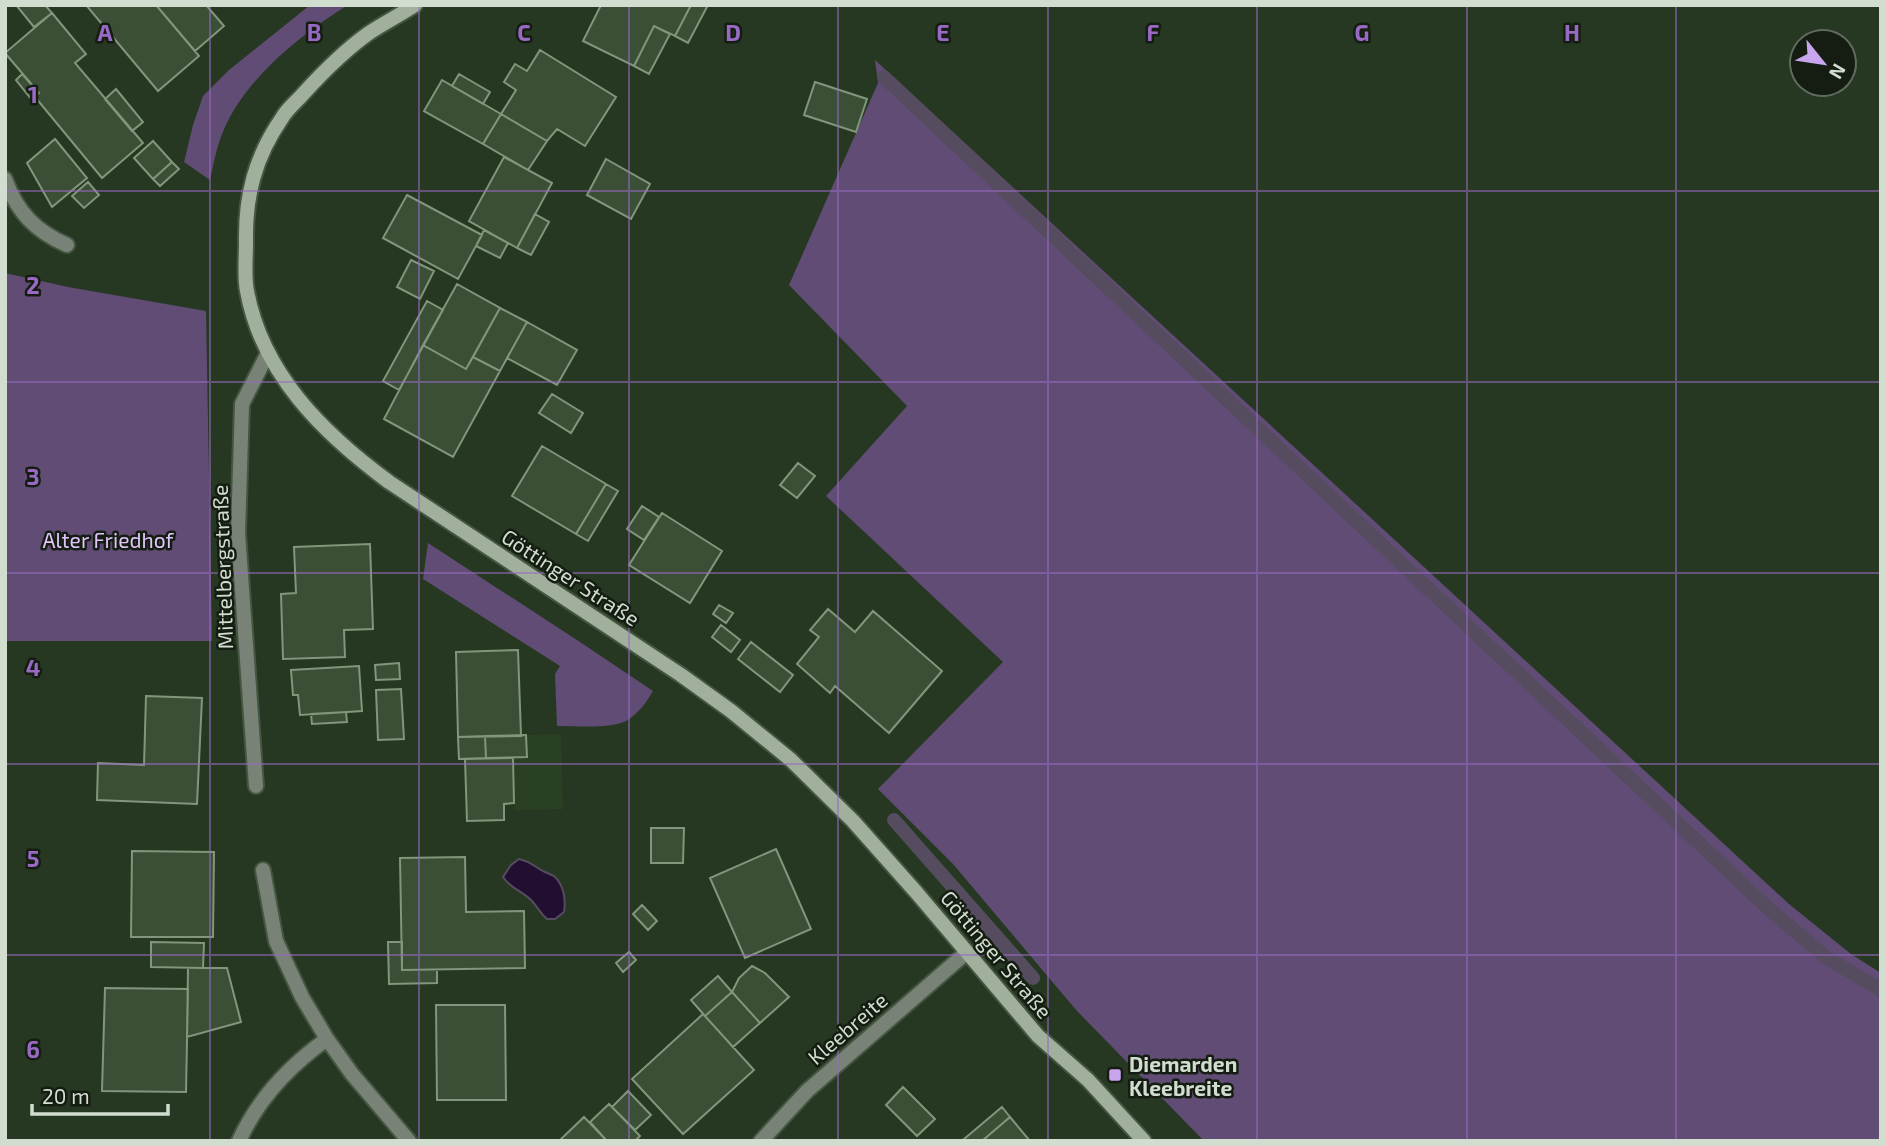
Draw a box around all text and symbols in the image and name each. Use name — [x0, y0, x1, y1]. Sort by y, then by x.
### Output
text: A — [97, 18, 113, 46]
text: B — [307, 18, 321, 46]
text: C — [517, 18, 531, 46]
text: D — [725, 18, 741, 46]
text: E — [936, 18, 950, 46]
text: F — [1147, 18, 1160, 46]
text: G — [1355, 18, 1369, 46]
text: H — [1564, 18, 1580, 46]
north arrow — [1788, 28, 1858, 98]
text: N — [1825, 60, 1852, 83]
text: 1 — [28, 80, 38, 108]
text: 2 — [26, 271, 40, 299]
text: 3 — [26, 462, 40, 490]
street label: Mittelbergstraße — [207, 484, 237, 650]
street label: Göttinger Straße — [497, 523, 645, 631]
park label: Alter Friedhof — [42, 527, 175, 552]
text: 4 — [26, 653, 40, 681]
text: 5 — [27, 844, 39, 872]
street label: Göttinger Straße — [936, 885, 1058, 1023]
street label: Kleebreite — [802, 987, 892, 1069]
text: 6 — [26, 1035, 40, 1063]
place label: Diemarden Kleebreite — [1129, 1051, 1237, 1100]
marker: Diemarden Kleebreite — [1107, 1067, 1123, 1083]
scale bar — [32, 1072, 168, 1116]
text: 20 m — [42, 1083, 90, 1108]

